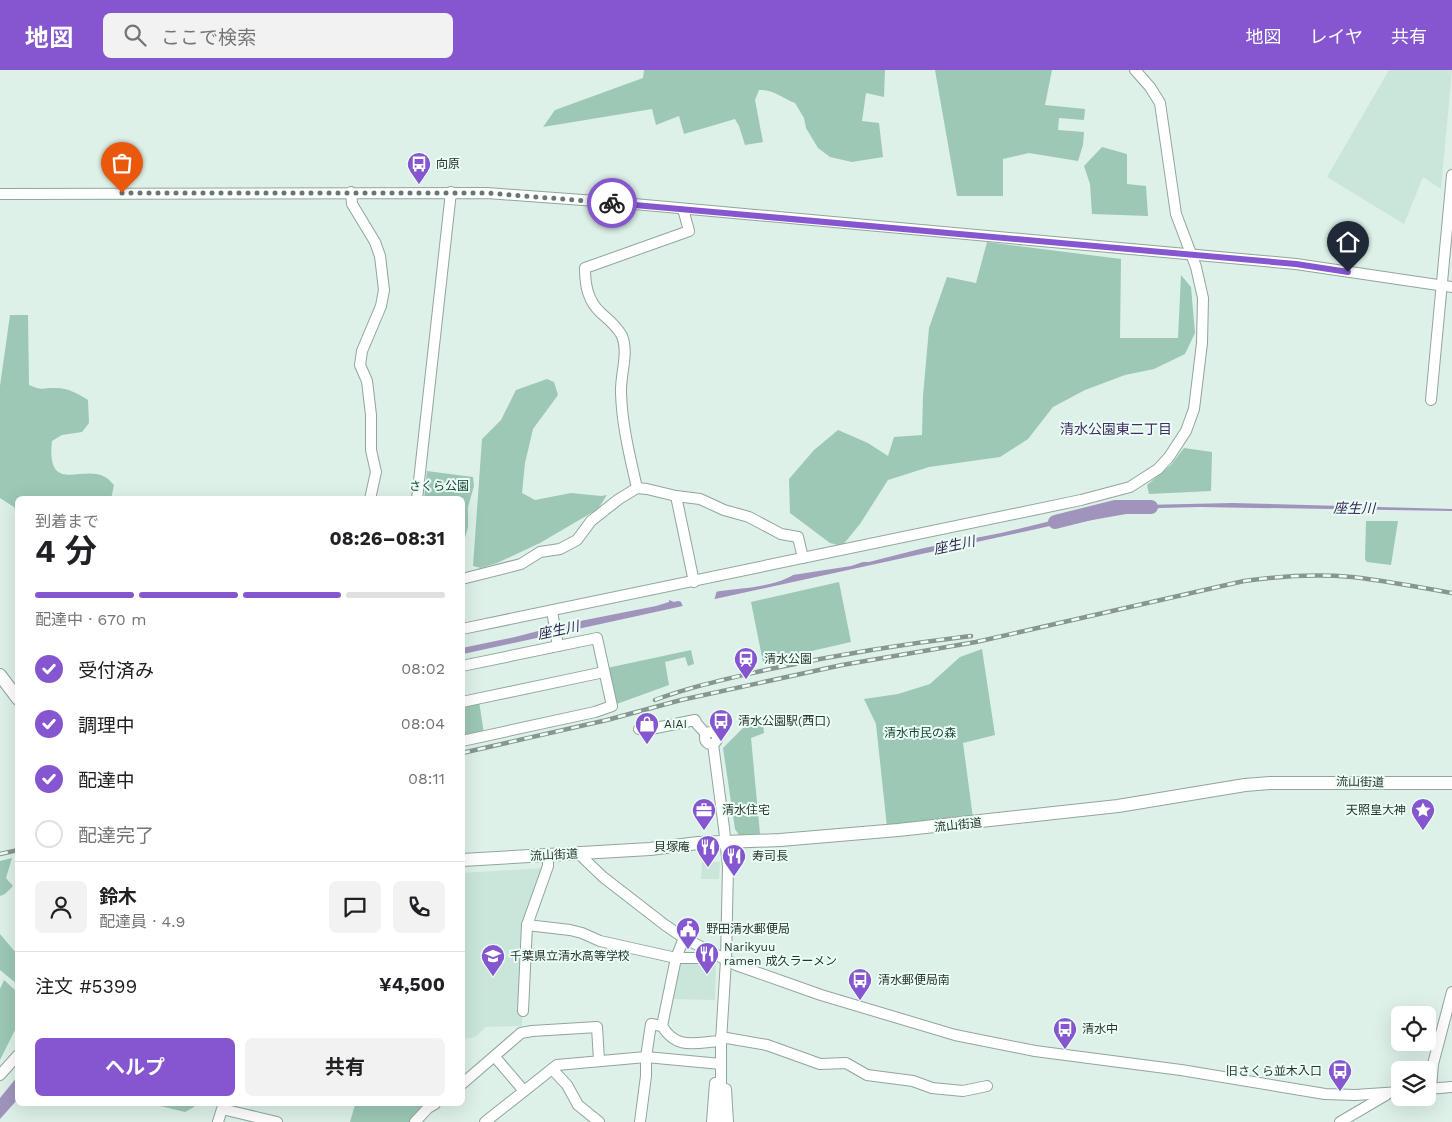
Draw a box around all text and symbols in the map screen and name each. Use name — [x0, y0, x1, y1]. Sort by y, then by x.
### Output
search box — [103, 13, 453, 58]
icon: search — [121, 21, 149, 49]
text: 地図 — [25, 24, 73, 52]
text: ここで検索 — [161, 26, 256, 49]
text: 地図 — [1246, 26, 1282, 47]
text: レイヤ — [1310, 26, 1363, 47]
text: 共有 — [1391, 26, 1427, 47]
pin — [101, 142, 143, 193]
icon: bag — [108, 149, 136, 177]
bus stop icon: 向原 — [406, 151, 432, 185]
place label: 向原 — [436, 157, 460, 171]
courier — [587, 178, 637, 228]
icon: bike — [598, 189, 626, 217]
pin — [1327, 221, 1369, 272]
icon: home — [1334, 228, 1362, 256]
district label: 清水公園東二丁目 — [1060, 421, 1172, 437]
park label: さくら公園 — [409, 479, 469, 493]
water label: 座生川 — [1333, 500, 1377, 516]
text: 到着まで — [35, 512, 99, 531]
text: 08:26–08:31 — [330, 527, 445, 550]
text: 4 分 — [35, 532, 97, 570]
water label: 座生川 — [932, 532, 978, 557]
text: 配達中 · 670 m — [35, 610, 146, 629]
water label: 座生川 — [536, 617, 582, 642]
station icon: 清水公園 — [733, 646, 759, 680]
place label: 清水公園 — [764, 652, 812, 666]
icon: check — [35, 655, 63, 683]
text: 受付済み — [78, 659, 154, 682]
text: 08:02 — [401, 659, 445, 678]
bus stop icon: 清水公園駅(西口) — [708, 708, 734, 742]
icon: check — [35, 710, 63, 738]
shop icon: AIAI — [634, 711, 660, 745]
text: 調理中 — [78, 714, 135, 737]
text: 08:04 — [401, 714, 445, 733]
place label: 清水公園駅(西口) — [738, 714, 830, 728]
place label: AIAI — [664, 717, 687, 731]
park label: 清水市民の森 — [884, 726, 956, 740]
icon: check — [35, 765, 63, 793]
text: 配達中 — [78, 769, 135, 792]
text: 08:11 — [408, 769, 445, 788]
street label: 流山街道 — [1336, 775, 1384, 789]
office icon: 清水住宅 — [691, 797, 717, 831]
place icon: 天照皇大神 — [1410, 797, 1436, 831]
place label: 清水住宅 — [722, 803, 770, 817]
place label: 天照皇大神 — [1346, 803, 1406, 817]
street label: 流山街道 — [933, 816, 983, 834]
text: 配達完了 — [78, 824, 154, 847]
restaurant icon: 貝塚庵 — [695, 834, 721, 868]
place label: 貝塚庵 — [654, 840, 690, 854]
restaurant icon: 寿司長 — [721, 843, 747, 877]
street label: 流山街道 — [530, 847, 578, 863]
place label: 寿司長 — [752, 849, 788, 863]
button: person — [35, 881, 87, 933]
button: chat — [329, 881, 381, 933]
button: phone — [393, 881, 445, 933]
text: 鈴木 — [99, 885, 137, 908]
text: 配達員 · 4.9 — [99, 912, 185, 931]
public building icon: 野田清水郵便局 — [675, 916, 701, 950]
place label: 野田清水郵便局 — [706, 922, 790, 936]
place label: Narikyuu ramen 成久ラーメン — [724, 940, 837, 968]
restaurant icon: Narikyuu ramen 成久ラーメン — [694, 941, 720, 975]
school or university icon: 千葉県立清水高等学校 — [480, 943, 506, 977]
place label: 千葉県立清水高等学校 — [510, 949, 630, 963]
bus stop icon: 清水郵便局南 — [847, 967, 873, 1001]
text: ¥4,500 — [379, 973, 445, 996]
place label: 清水郵便局南 — [878, 973, 950, 987]
text: 注文 #5399 — [35, 975, 137, 998]
map controls — [1391, 1006, 1436, 1106]
button: locate — [1391, 1006, 1436, 1051]
bus stop icon: 清水中 — [1052, 1016, 1078, 1050]
place label: 清水中 — [1082, 1022, 1118, 1036]
button: ヘルプ — [35, 1038, 235, 1096]
button: 共有 — [245, 1038, 445, 1096]
bus stop icon: 旧さくら並木入口 — [1327, 1058, 1353, 1092]
button: layers — [1391, 1061, 1436, 1106]
place label: 旧さくら並木入口 — [1226, 1064, 1322, 1078]

